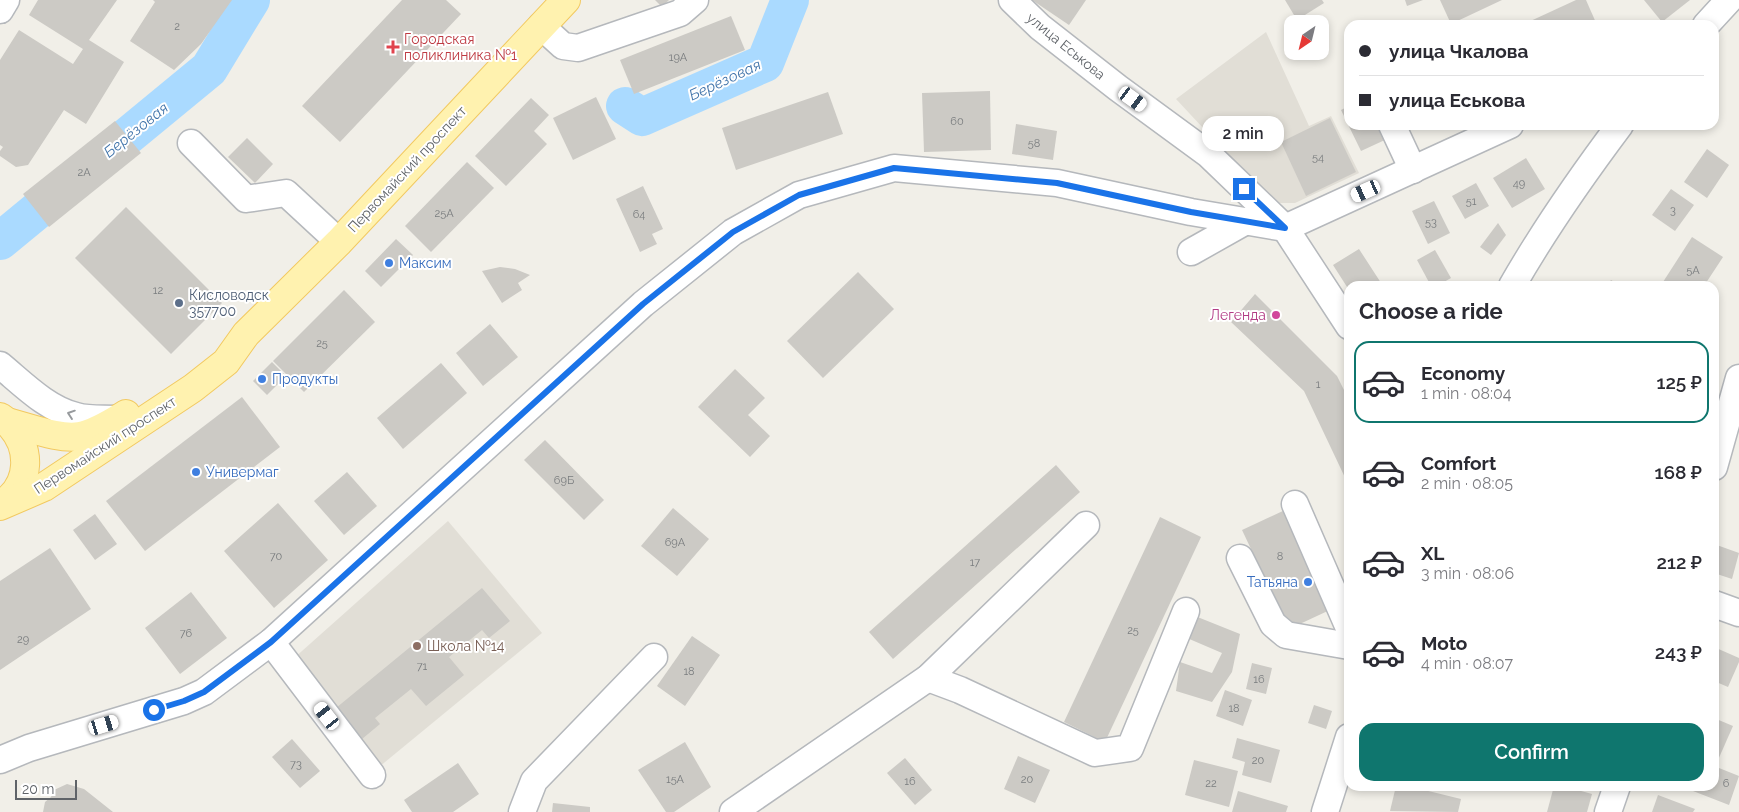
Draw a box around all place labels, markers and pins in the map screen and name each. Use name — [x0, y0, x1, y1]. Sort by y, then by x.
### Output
place label: Городская поликлиника №1 — [404, 31, 517, 63]
marker: Городская поликлиника №1 — [386, 40, 400, 54]
place label: Максим — [399, 255, 452, 271]
marker: Максим — [383, 257, 395, 269]
place label: Кисловодск 357700 — [189, 287, 269, 319]
marker: Кисловодск 357700 — [173, 297, 185, 309]
place label: Легенда — [1210, 307, 1266, 323]
marker: Легенда — [1270, 309, 1282, 321]
place label: Продукты — [272, 371, 338, 387]
marker: Продукты — [256, 373, 268, 385]
place label: Универмаг — [206, 464, 279, 480]
marker: Универмаг — [190, 466, 202, 478]
place label: Татьяна — [1247, 574, 1298, 590]
marker: Татьяна — [1302, 576, 1314, 588]
place label: Школа №14 — [427, 638, 505, 654]
marker: Школа №14 — [411, 640, 423, 652]

